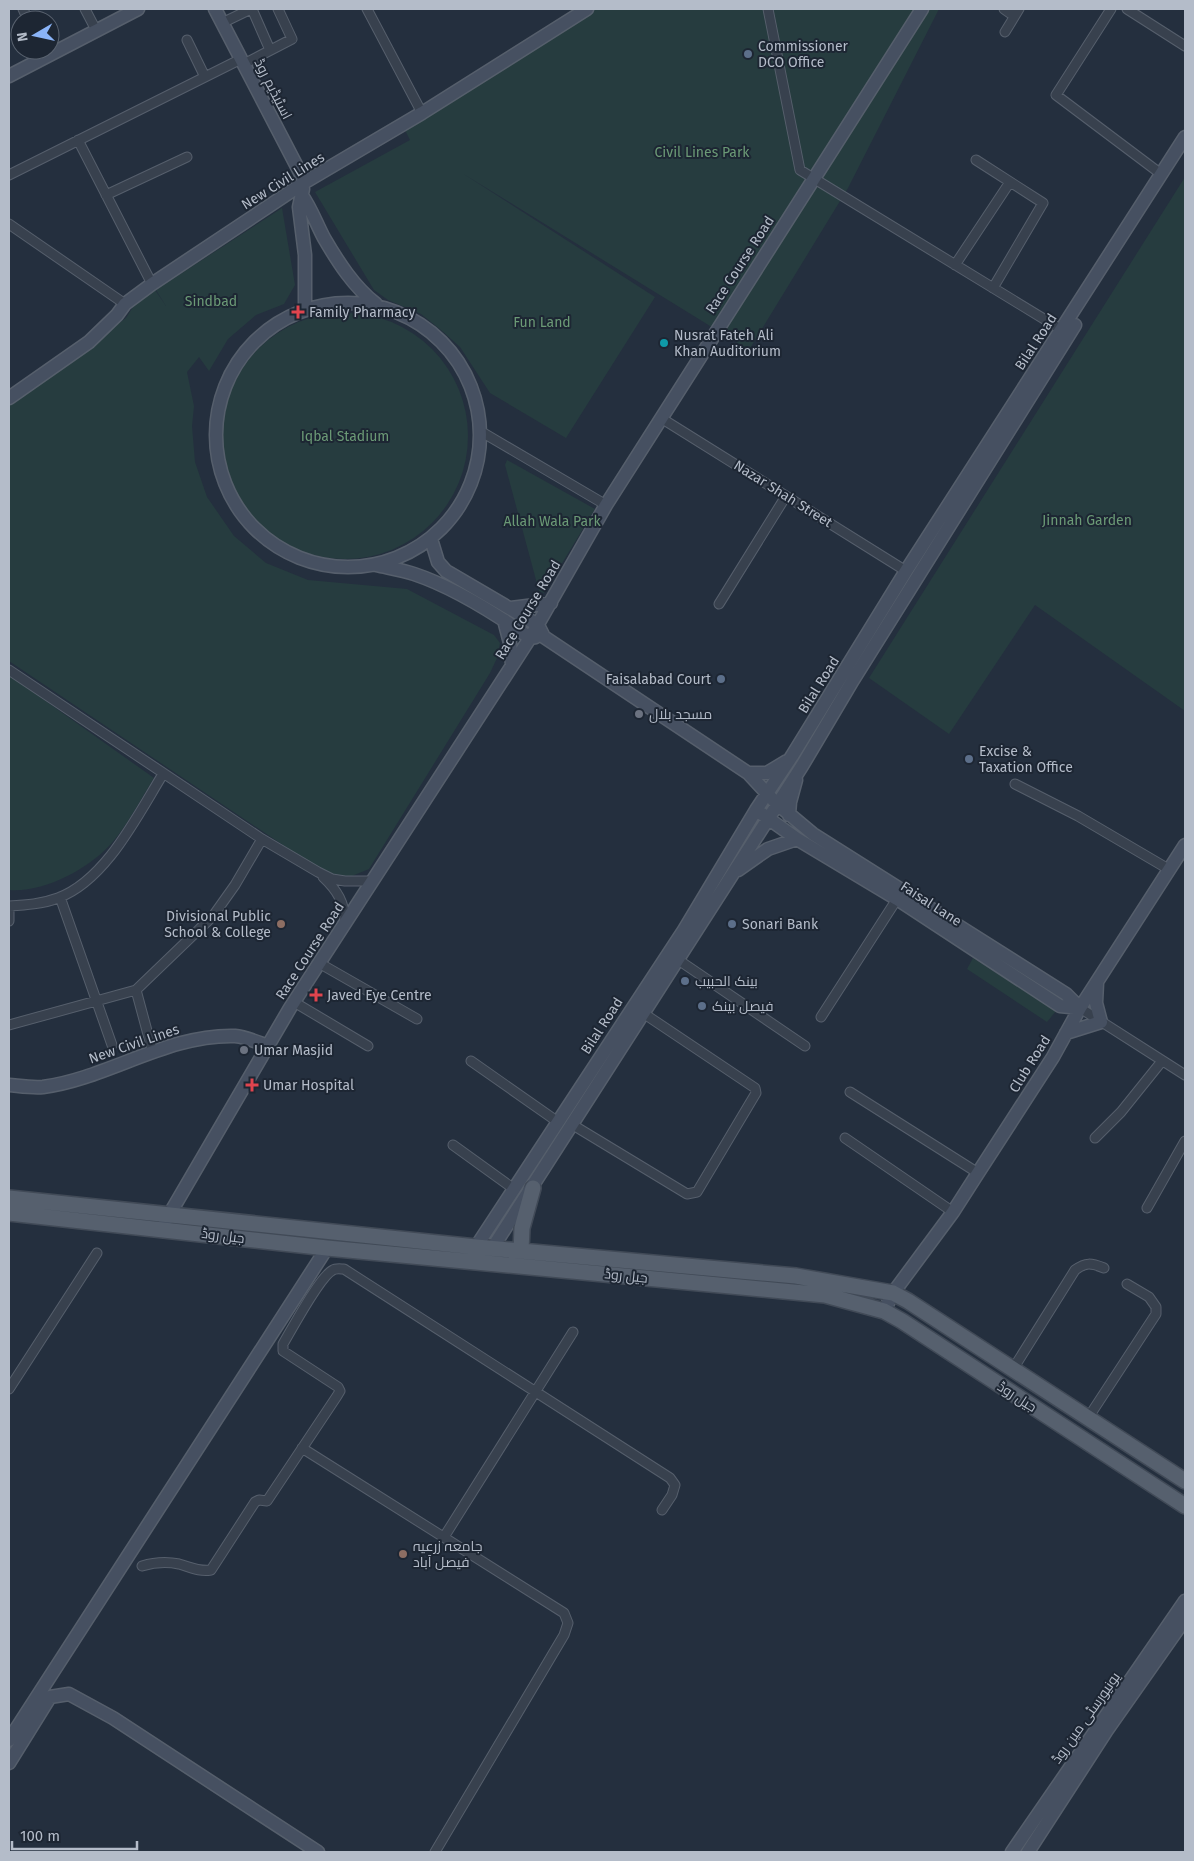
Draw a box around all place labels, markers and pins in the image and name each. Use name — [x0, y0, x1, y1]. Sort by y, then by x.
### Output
place label: Commissioner DCO Office — [758, 38, 849, 71]
marker: Commissioner DCO Office — [742, 48, 754, 60]
place label: Family Pharmacy — [309, 304, 416, 321]
marker: Family Pharmacy — [291, 305, 305, 319]
place label: Nusrat Fateh Ali Khan Auditorium — [674, 327, 781, 360]
marker: Nusrat Fateh Ali Khan Auditorium — [658, 337, 670, 349]
place label: Faisalabad Court — [606, 671, 712, 688]
marker: Faisalabad Court — [715, 673, 727, 685]
place label: مسجد بلال — [649, 706, 712, 723]
marker: مسجد بلال — [633, 708, 645, 720]
place label: Excise & Taxation Office — [979, 743, 1073, 776]
marker: Excise & Taxation Office — [963, 753, 975, 765]
place label: Divisional Public School & College — [164, 908, 271, 941]
place label: Sonari Bank — [742, 916, 819, 933]
marker: Divisional Public School & College — [275, 918, 287, 930]
marker: Sonari Bank — [726, 918, 738, 930]
place label: بينک الحبيب — [695, 973, 758, 990]
marker: بينک الحبيب — [679, 975, 691, 987]
place label: Javed Eye Centre — [327, 987, 432, 1004]
marker: Javed Eye Centre — [309, 988, 323, 1002]
place label: فیصل بینک — [712, 998, 773, 1015]
marker: فیصل بینک — [696, 1000, 708, 1012]
place label: Umar Masjid — [254, 1042, 333, 1059]
marker: Umar Masjid — [238, 1044, 250, 1056]
place label: Umar Hospital — [263, 1077, 354, 1094]
marker: Umar Hospital — [245, 1078, 259, 1092]
place label: جامعہ زرعیہ فیصل آباد — [413, 1538, 482, 1571]
marker: جامعہ زرعیہ فیصل آباد — [397, 1548, 409, 1560]

